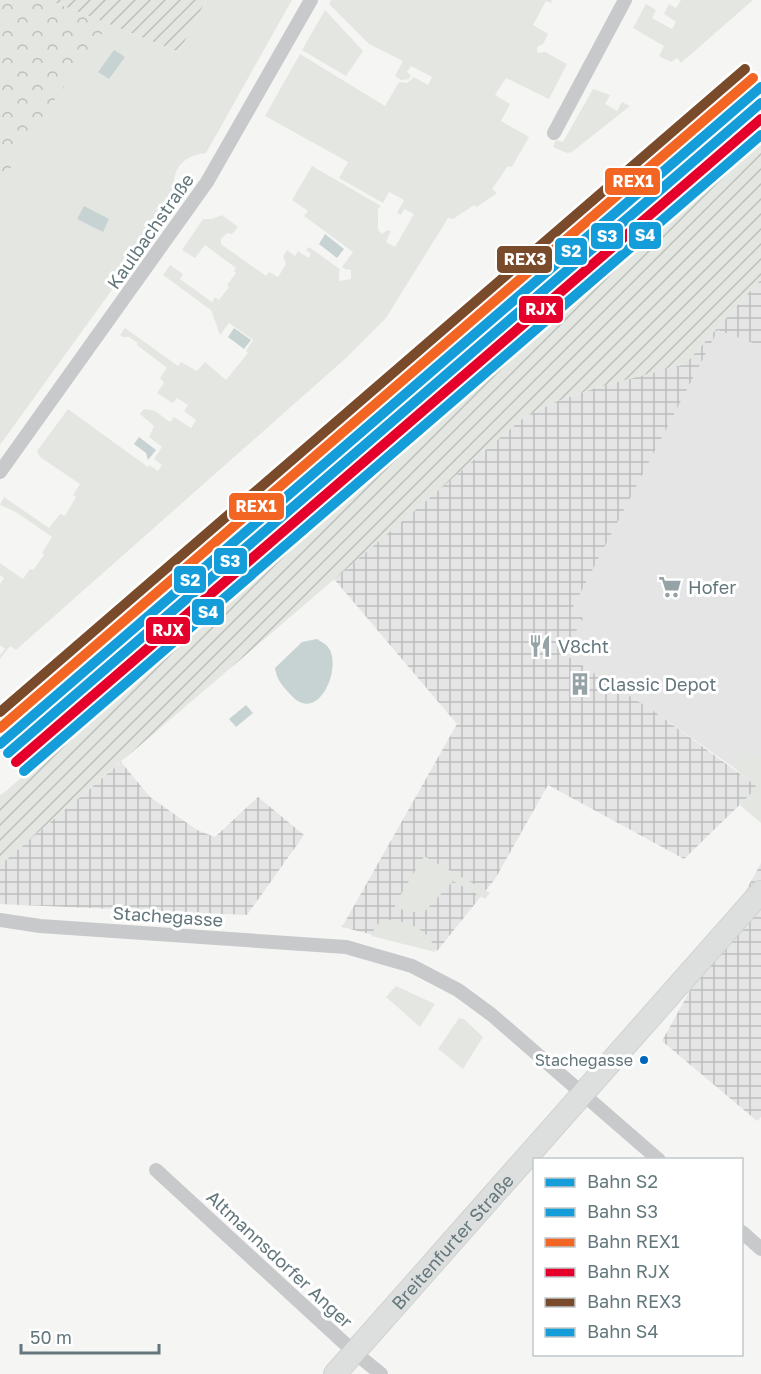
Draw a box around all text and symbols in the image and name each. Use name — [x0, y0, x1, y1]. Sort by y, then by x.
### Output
line badge: REX1 — [604, 167, 661, 196]
street label: Kaulbachstraße — [102, 169, 198, 293]
text: REX1 — [613, 171, 653, 191]
line badge: S4 — [628, 221, 662, 250]
line badge: S3 — [590, 222, 624, 250]
text: S4 — [635, 225, 655, 245]
text: S3 — [597, 226, 617, 246]
line badge: S2 — [554, 237, 588, 266]
text: S2 — [561, 241, 581, 261]
line badge: REX3 — [496, 245, 553, 274]
text: REX3 — [504, 249, 546, 269]
line badge: RJX — [518, 295, 564, 324]
text: RJX — [525, 299, 557, 319]
line badge: REX1 — [228, 492, 285, 521]
text: REX1 — [236, 496, 276, 516]
line badge: S3 — [213, 547, 248, 575]
text: S3 — [220, 551, 240, 571]
line badge: S2 — [173, 565, 207, 594]
text: S2 — [180, 570, 200, 590]
supermarket icon: Hofer — [657, 574, 683, 600]
place label: Hofer — [688, 576, 736, 598]
line badge: S4 — [191, 598, 225, 626]
text: S4 — [198, 602, 218, 622]
line badge: RJX — [145, 616, 191, 645]
text: RJX — [152, 620, 184, 640]
restaurant icon: V8cht — [527, 633, 553, 659]
place label: V8cht — [558, 635, 609, 657]
building icon: Classic Depot — [567, 671, 593, 697]
place label: Classic Depot — [598, 673, 717, 695]
street label: Stachegasse — [112, 901, 224, 931]
place label: Stachegasse — [535, 1050, 633, 1070]
marker: Stachegasse — [638, 1054, 650, 1066]
legend — [533, 1158, 743, 1356]
street label: Breitenfurter Straße — [387, 1169, 518, 1314]
text: Bahn S2 — [587, 1170, 658, 1192]
street label: Altmannsdorfer Anger — [203, 1186, 357, 1332]
text: Bahn S3 — [587, 1200, 658, 1222]
text: Bahn REX1 — [587, 1230, 680, 1252]
text: Bahn RJX — [587, 1260, 670, 1282]
text: Bahn REX3 — [587, 1290, 682, 1312]
scale bar — [21, 1317, 159, 1355]
text: Bahn S4 — [587, 1320, 658, 1342]
text: 50 m — [30, 1326, 72, 1348]

